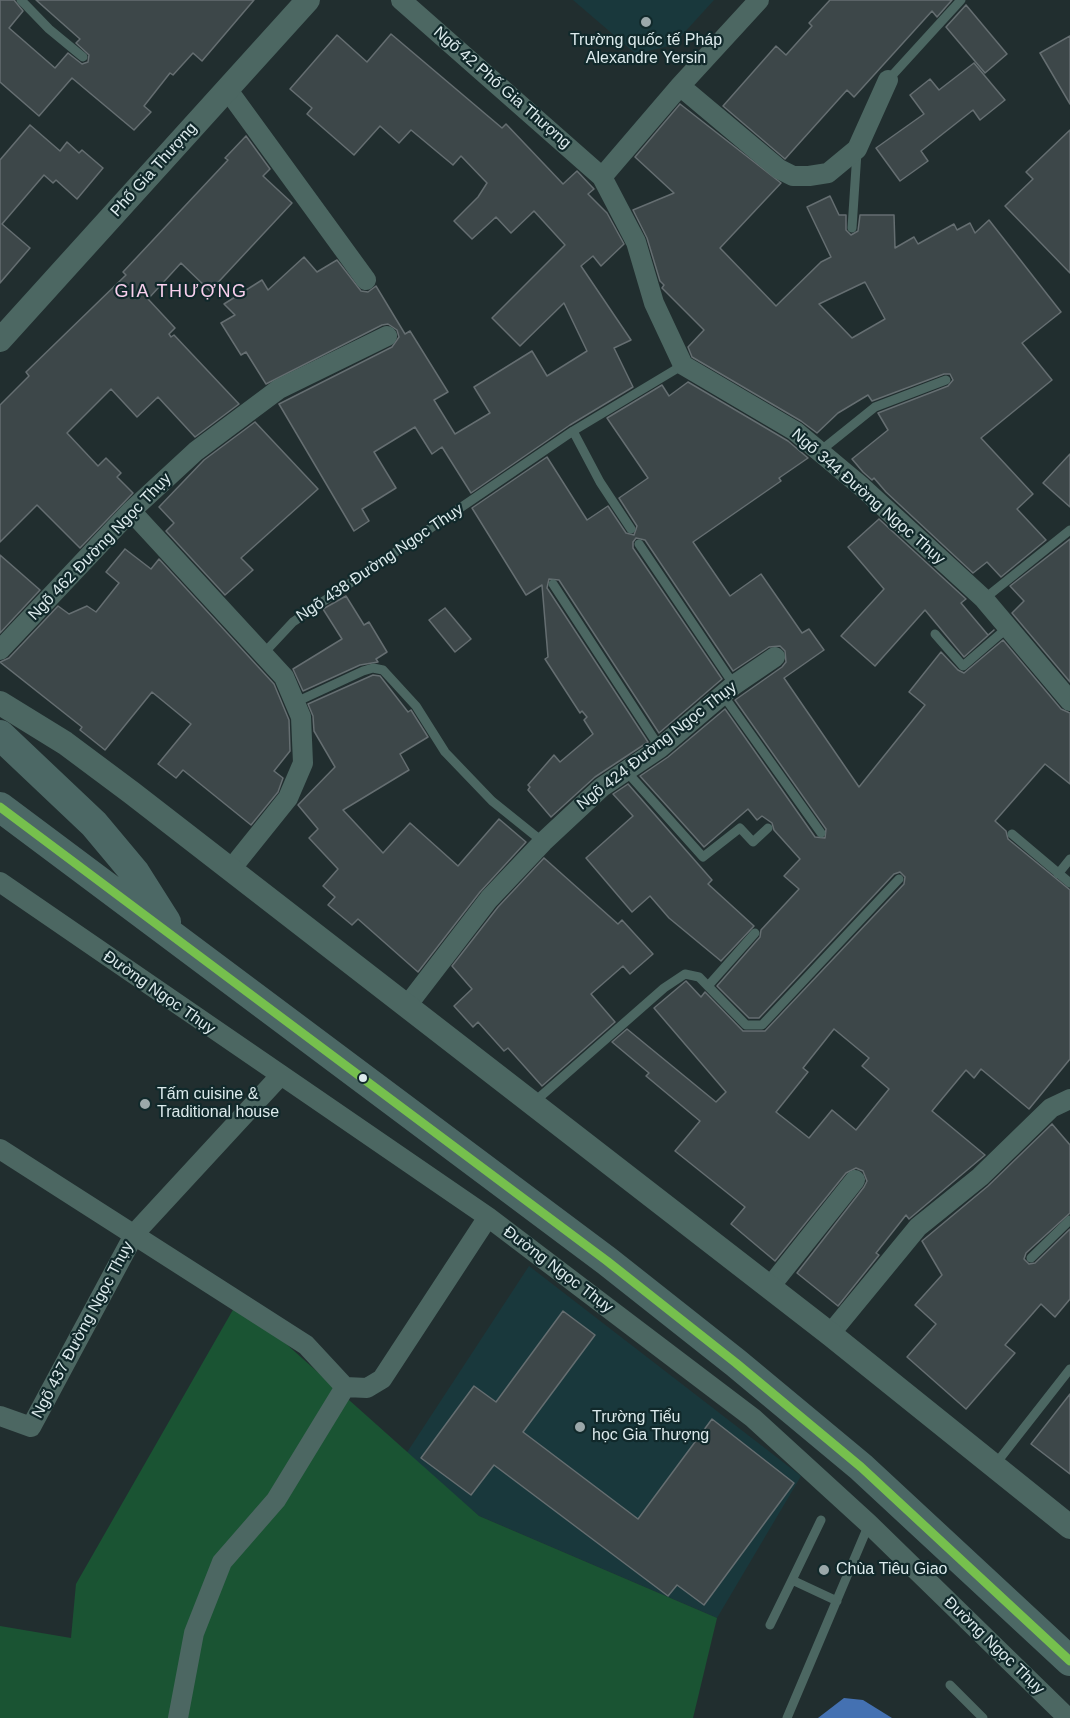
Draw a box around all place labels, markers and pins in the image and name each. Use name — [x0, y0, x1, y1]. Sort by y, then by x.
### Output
marker: Trường quốc tế Pháp Alexandre Yersin — [639, 15, 653, 29]
place label: Trường quốc tế Pháp Alexandre Yersin — [570, 31, 722, 69]
unlabelled marker — [357, 1072, 369, 1084]
place label: Tấm cuisine & Traditional house — [157, 1085, 279, 1123]
marker: Tấm cuisine & Traditional house — [138, 1097, 152, 1111]
place label: Trường Tiểu học Gia Thượng — [592, 1408, 709, 1446]
marker: Trường Tiểu học Gia Thượng — [573, 1420, 587, 1434]
place label: Chùa Tiêu Giao — [836, 1560, 947, 1580]
marker: Chùa Tiêu Giao — [817, 1563, 831, 1577]

